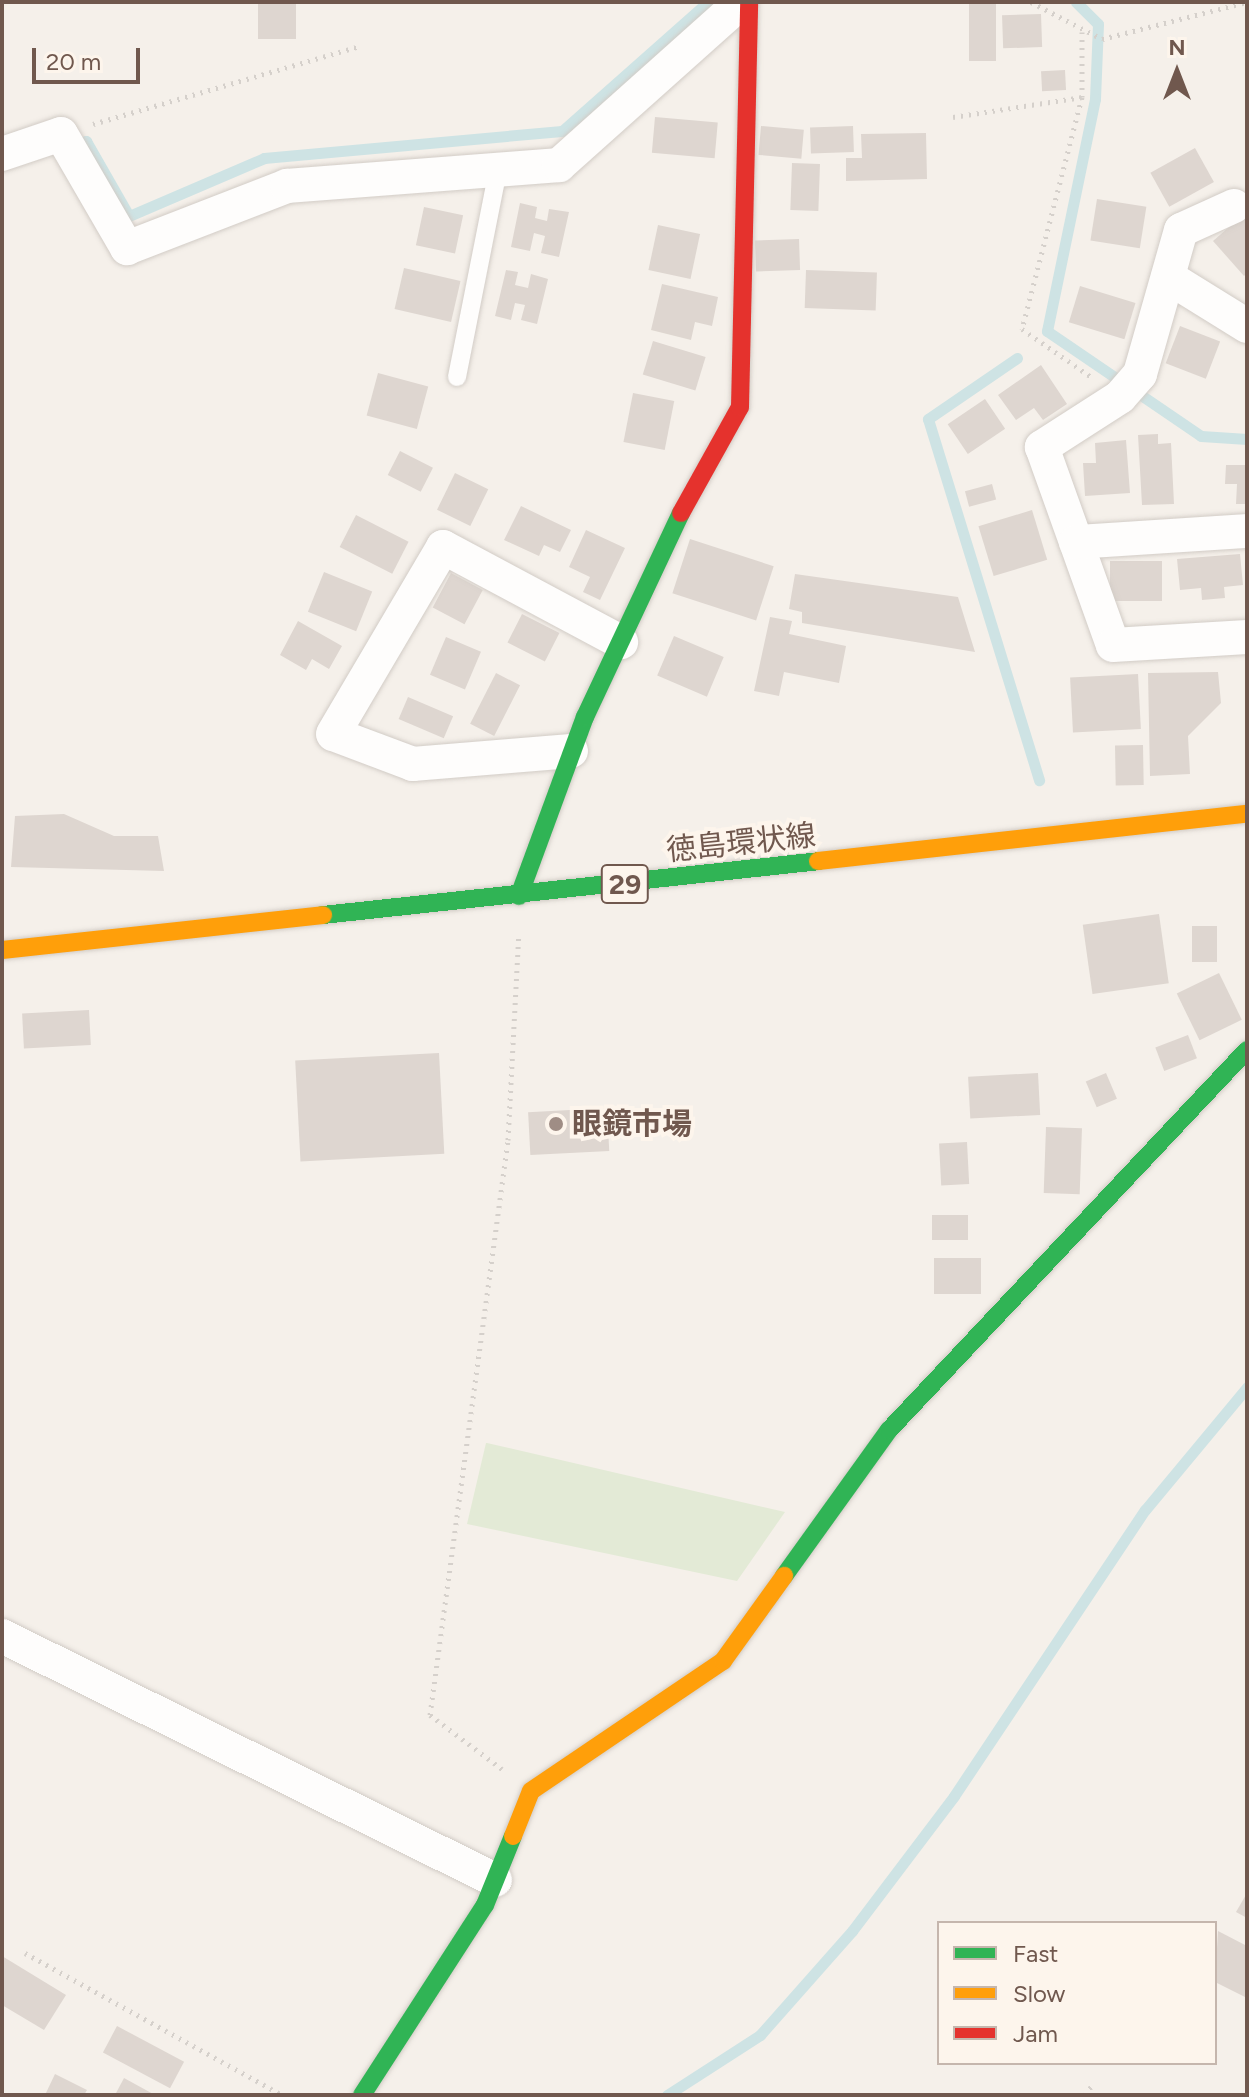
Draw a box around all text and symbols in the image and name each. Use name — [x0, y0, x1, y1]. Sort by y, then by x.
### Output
scale bar — [36, 32, 144, 82]
north arrow — [1137, 32, 1217, 112]
text: N — [1168, 34, 1186, 61]
text: 20 m — [46, 47, 101, 76]
street label: 徳島環状線 — [665, 817, 817, 869]
road number: 29 — [599, 860, 651, 908]
place label: 眼鏡市場 — [572, 1106, 692, 1142]
marker: 眼鏡市場 — [547, 1115, 565, 1133]
legend — [937, 1921, 1217, 2065]
text: Fast — [1013, 1939, 1058, 1968]
text: Slow — [1013, 1979, 1065, 2008]
text: Jam — [1013, 2019, 1058, 2048]

